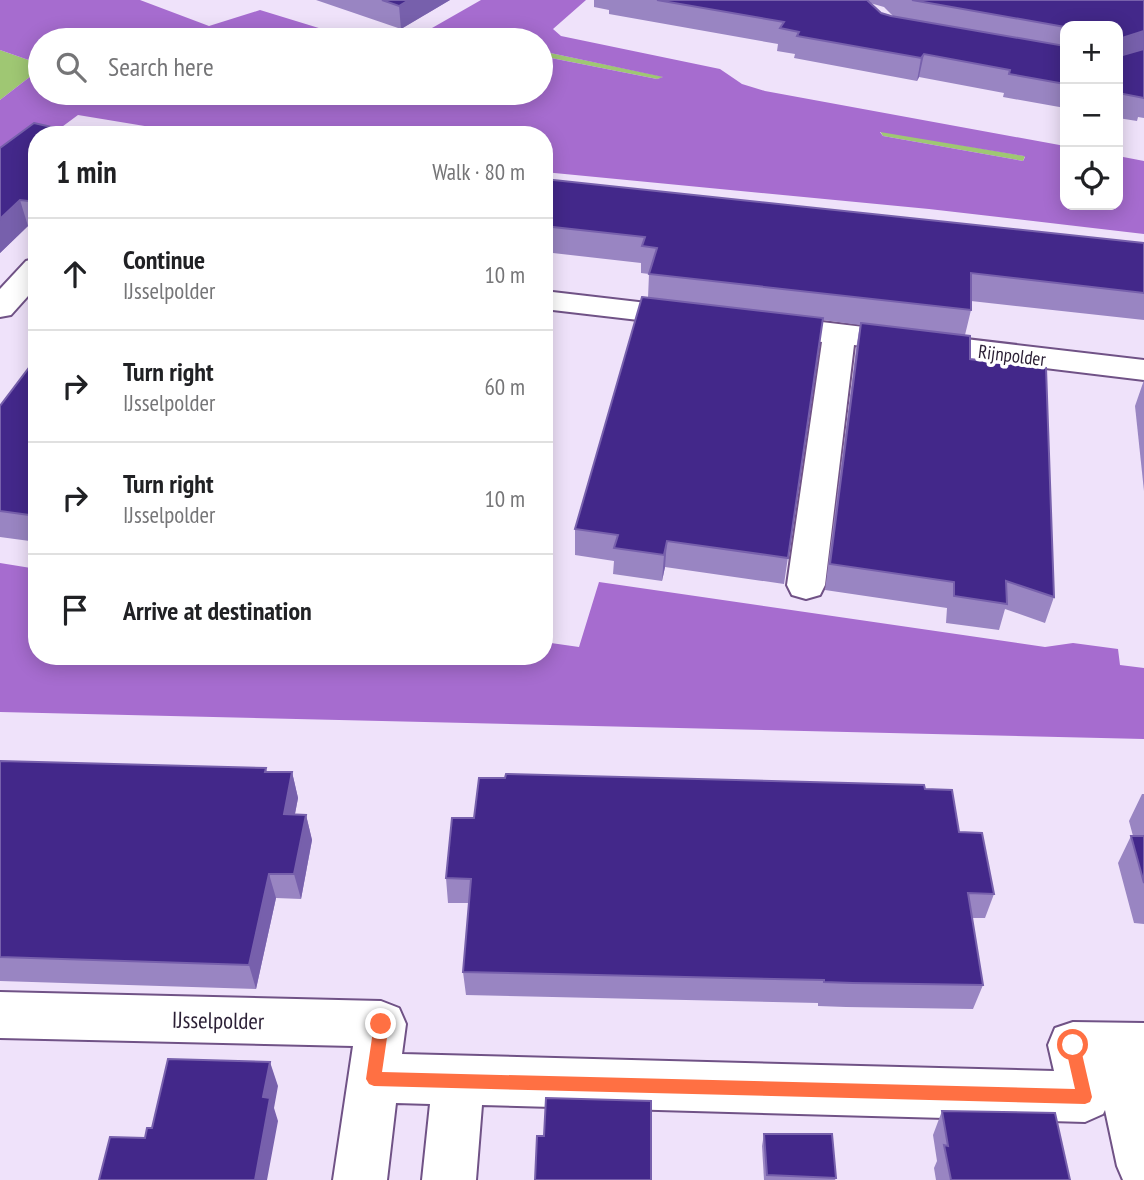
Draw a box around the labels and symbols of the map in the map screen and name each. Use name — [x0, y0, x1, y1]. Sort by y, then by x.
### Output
street label: Rijnpolder — [977, 339, 1048, 371]
street label: IJsselpolder — [172, 1005, 265, 1035]
route end — [365, 1008, 396, 1039]
route start — [1057, 1029, 1088, 1060]

